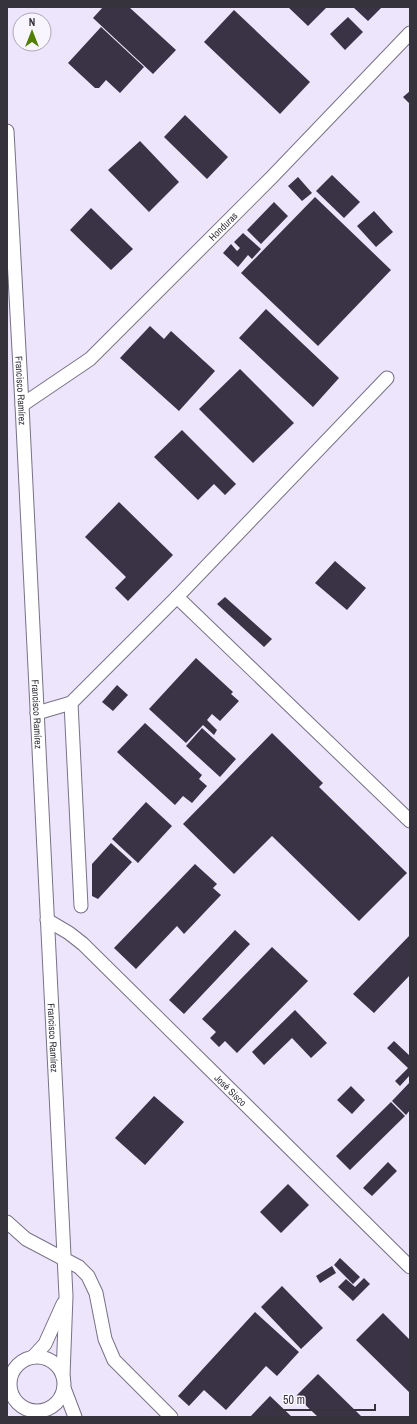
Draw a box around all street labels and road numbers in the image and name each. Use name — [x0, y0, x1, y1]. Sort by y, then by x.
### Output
street label: Honduras — [206, 209, 240, 244]
street label: Francisco Ramírez — [12, 356, 29, 426]
street label: Francisco Ramírez — [29, 679, 45, 749]
street label: Francisco Ramírez — [45, 1003, 61, 1073]
street label: José Sisco — [212, 1072, 250, 1109]

